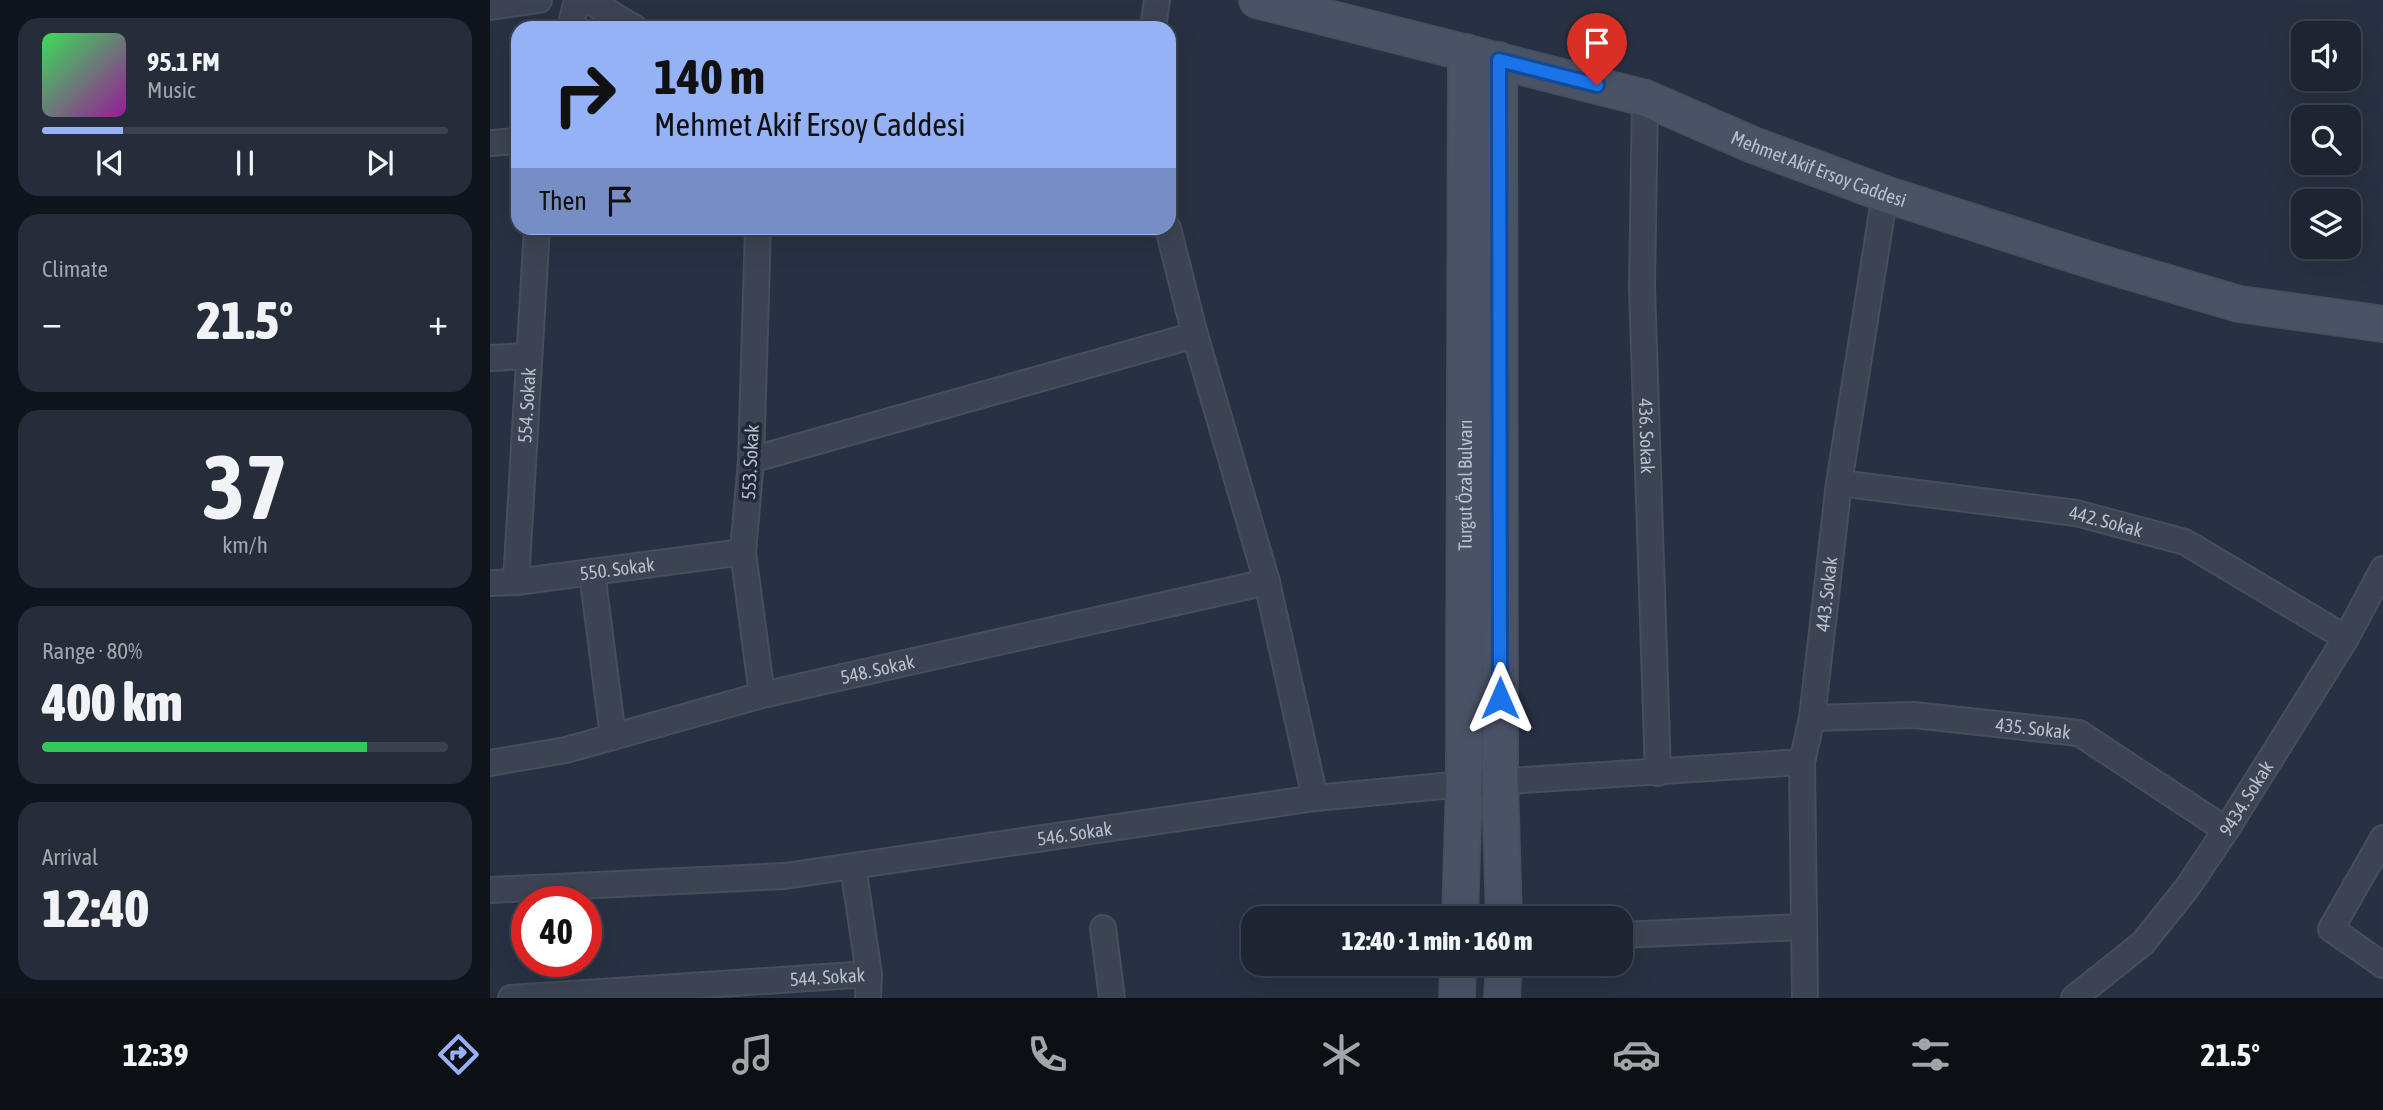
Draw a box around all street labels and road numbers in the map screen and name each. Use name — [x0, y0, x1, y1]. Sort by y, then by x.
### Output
street label: Mehmet Akif Ersoy Caddesi — [1728, 126, 1909, 211]
street label: 554. Sokak — [513, 366, 540, 444]
street label: 436. Sokak — [1635, 398, 1659, 475]
street label: Turgut Özal Bulvarı — [1454, 419, 1476, 551]
street label: 553. Sokak — [737, 423, 763, 500]
street label: 442. Sokak — [2068, 501, 2146, 541]
street label: 550. Sokak — [578, 553, 657, 584]
street label: 443. Sokak — [1811, 555, 1842, 633]
street label: 548. Sokak — [838, 650, 917, 688]
street label: 435. Sokak — [1995, 713, 2073, 743]
street label: 9434. Sokak — [2214, 756, 2278, 840]
street label: 546. Sokak — [1036, 817, 1114, 850]
street label: 544. Sokak — [789, 963, 866, 990]

